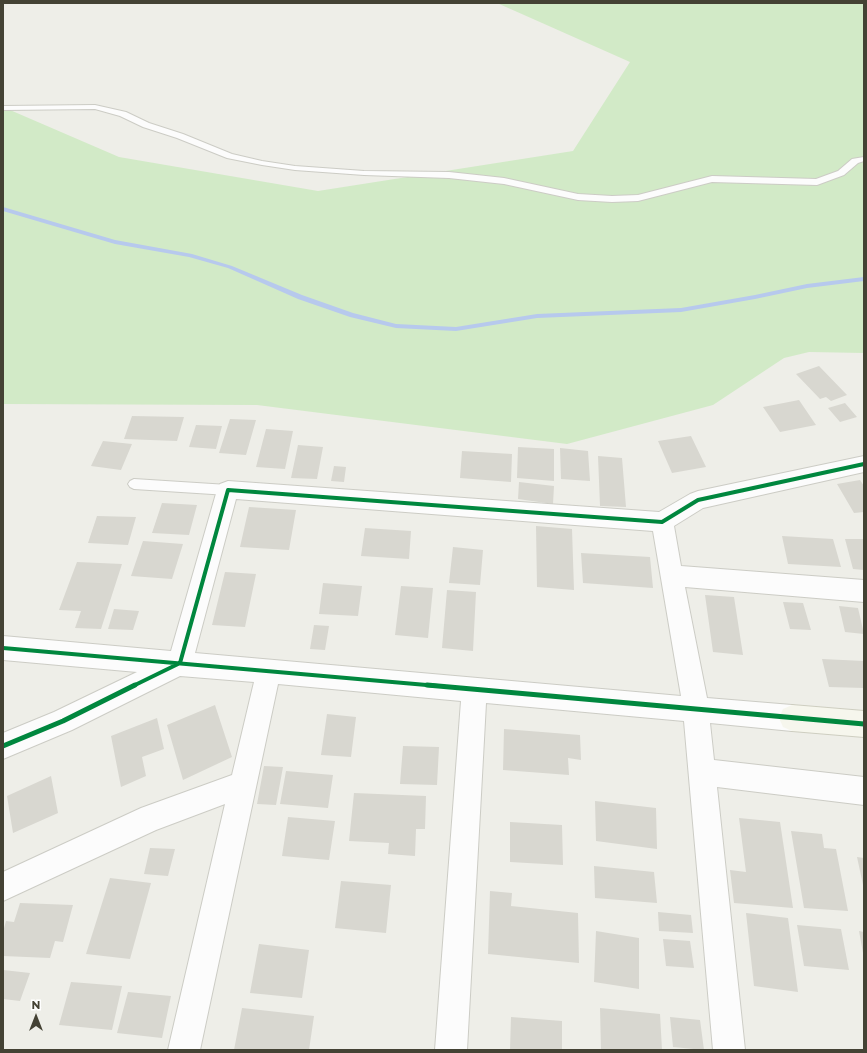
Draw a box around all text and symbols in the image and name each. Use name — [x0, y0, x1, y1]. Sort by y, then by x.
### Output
north arrow — [16, 997, 56, 1037]
text: N — [32, 998, 40, 1012]

